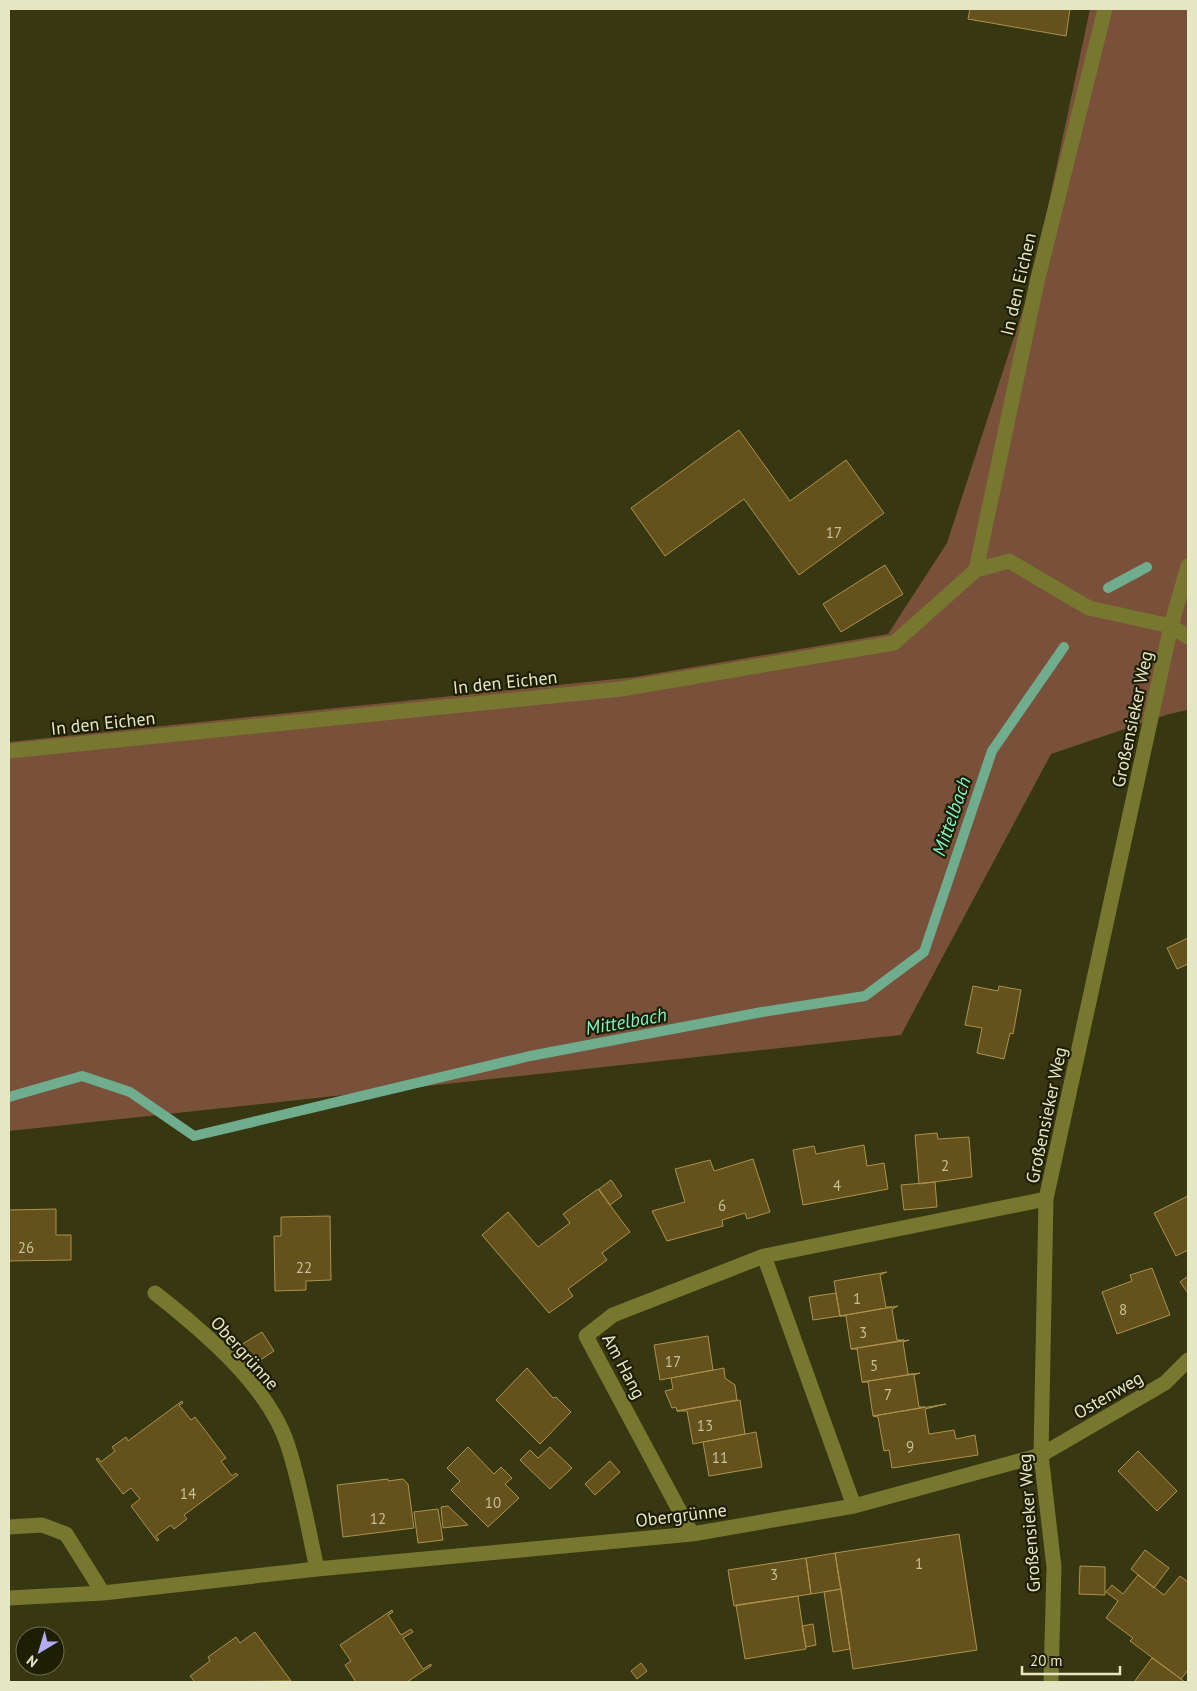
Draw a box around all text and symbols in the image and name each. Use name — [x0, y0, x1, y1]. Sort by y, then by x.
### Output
street label: In den Eichen — [995, 230, 1041, 338]
house number: 17 — [826, 523, 842, 542]
street label: Großensieker Weg — [1106, 649, 1158, 789]
street label: In den Eichen — [452, 665, 558, 699]
street label: In den Eichen — [50, 706, 156, 740]
water label: Mittelbach — [926, 773, 976, 859]
water label: Mittelbach — [583, 1002, 669, 1040]
street label: Großensieker Weg — [1020, 1045, 1072, 1185]
house number: 2 — [941, 1156, 949, 1175]
house number: 4 — [833, 1176, 841, 1195]
house number: 6 — [718, 1196, 726, 1215]
house number: 26 — [18, 1238, 34, 1257]
house number: 22 — [296, 1258, 312, 1277]
house number: 1 — [853, 1289, 861, 1308]
house number: 8 — [1119, 1300, 1127, 1319]
street label: Obergrünne — [206, 1311, 284, 1395]
house number: 3 — [859, 1323, 867, 1342]
street label: Am Hang — [597, 1329, 651, 1403]
house number: 17 — [665, 1352, 681, 1371]
house number: 5 — [870, 1356, 878, 1375]
street label: Ostenweg — [1069, 1366, 1147, 1424]
house number: 7 — [884, 1385, 892, 1404]
house number: 13 — [697, 1416, 713, 1435]
house number: 9 — [906, 1437, 914, 1456]
house number: 11 — [712, 1448, 728, 1467]
street label: Großensieker Weg — [1013, 1453, 1045, 1593]
house number: 14 — [180, 1484, 196, 1503]
house number: 10 — [485, 1493, 501, 1512]
street label: Obergrünne — [634, 1498, 728, 1532]
house number: 12 — [370, 1509, 386, 1528]
house number: 1 — [915, 1554, 923, 1573]
house number: 3 — [770, 1565, 778, 1584]
north arrow — [15, 1626, 65, 1676]
scale bar — [1022, 1644, 1120, 1676]
text: N — [23, 1651, 41, 1671]
text: 20 m — [1030, 1651, 1063, 1670]

